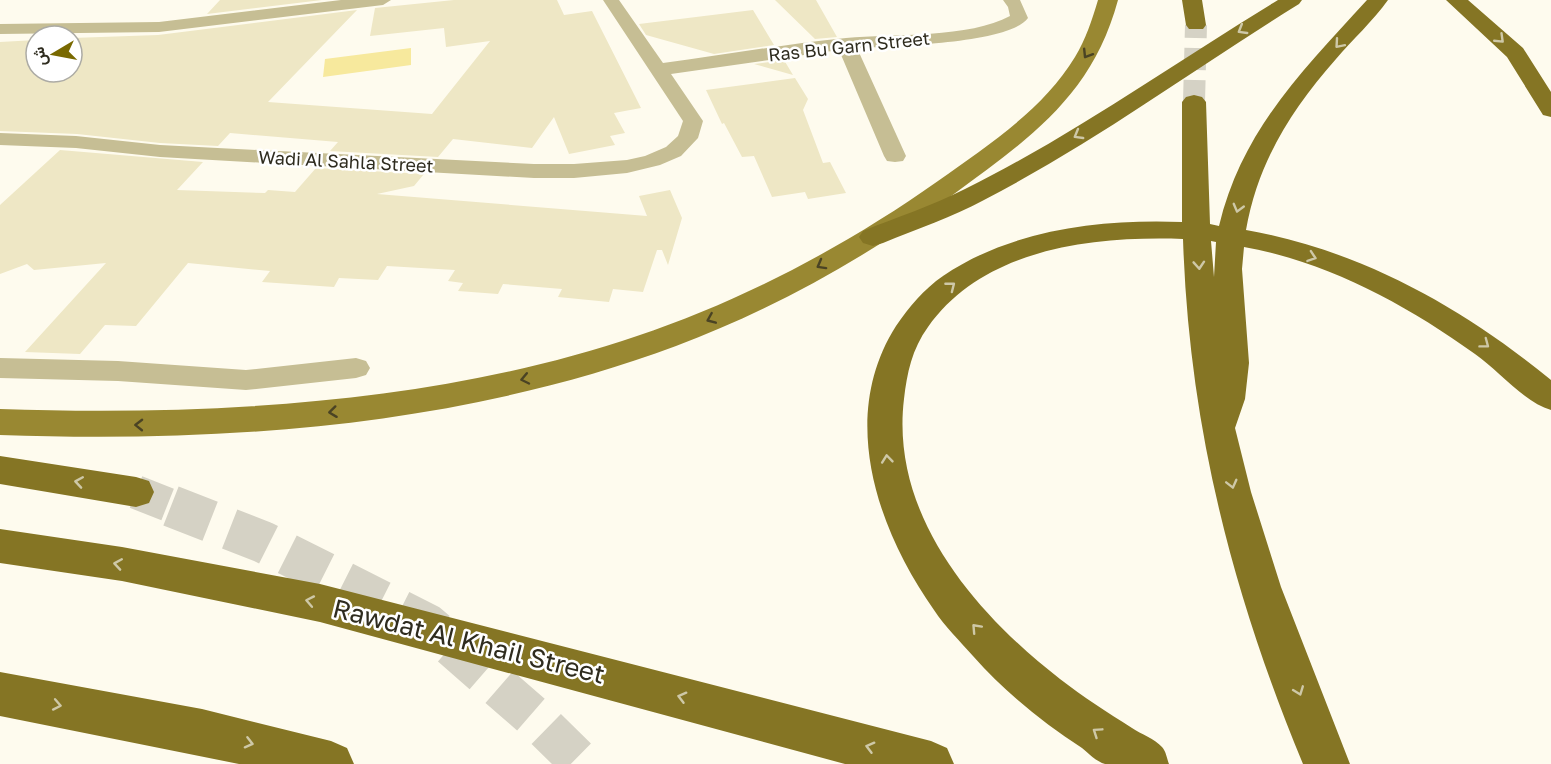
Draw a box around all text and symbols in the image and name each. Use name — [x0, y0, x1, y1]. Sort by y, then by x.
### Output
one-way arrow — [1238, 23, 1248, 35]
north arrow — [24, 24, 84, 84]
street label: Ras Bu Garn Street — [767, 27, 931, 65]
one-way arrow — [1493, 32, 1503, 43]
one-way arrow — [1335, 37, 1346, 48]
text: ش — [28, 45, 51, 68]
one-way arrow — [1083, 48, 1095, 58]
one-way arrow — [1074, 128, 1084, 140]
street label: Wadi Al Sahla Street — [258, 145, 434, 177]
one-way arrow — [1233, 202, 1245, 213]
one-way arrow — [1306, 250, 1317, 262]
one-way arrow — [817, 258, 828, 269]
one-way arrow — [1192, 261, 1205, 270]
one-way arrow — [944, 282, 955, 293]
one-way arrow — [706, 312, 717, 324]
one-way arrow — [1479, 337, 1490, 348]
one-way arrow — [521, 371, 531, 384]
one-way arrow — [329, 405, 338, 418]
one-way arrow — [134, 419, 143, 431]
one-way arrow — [881, 454, 894, 463]
one-way arrow — [74, 477, 83, 489]
one-way arrow — [1224, 479, 1237, 489]
one-way arrow — [114, 558, 124, 571]
street label: Rawdat Al Khail Street — [330, 592, 608, 690]
one-way arrow — [305, 595, 315, 608]
one-way arrow — [972, 624, 983, 635]
one-way arrow — [1291, 686, 1304, 696]
one-way arrow — [677, 691, 687, 704]
one-way arrow — [52, 698, 62, 711]
one-way arrow — [1092, 728, 1103, 739]
one-way arrow — [243, 736, 253, 749]
one-way arrow — [865, 742, 876, 754]

